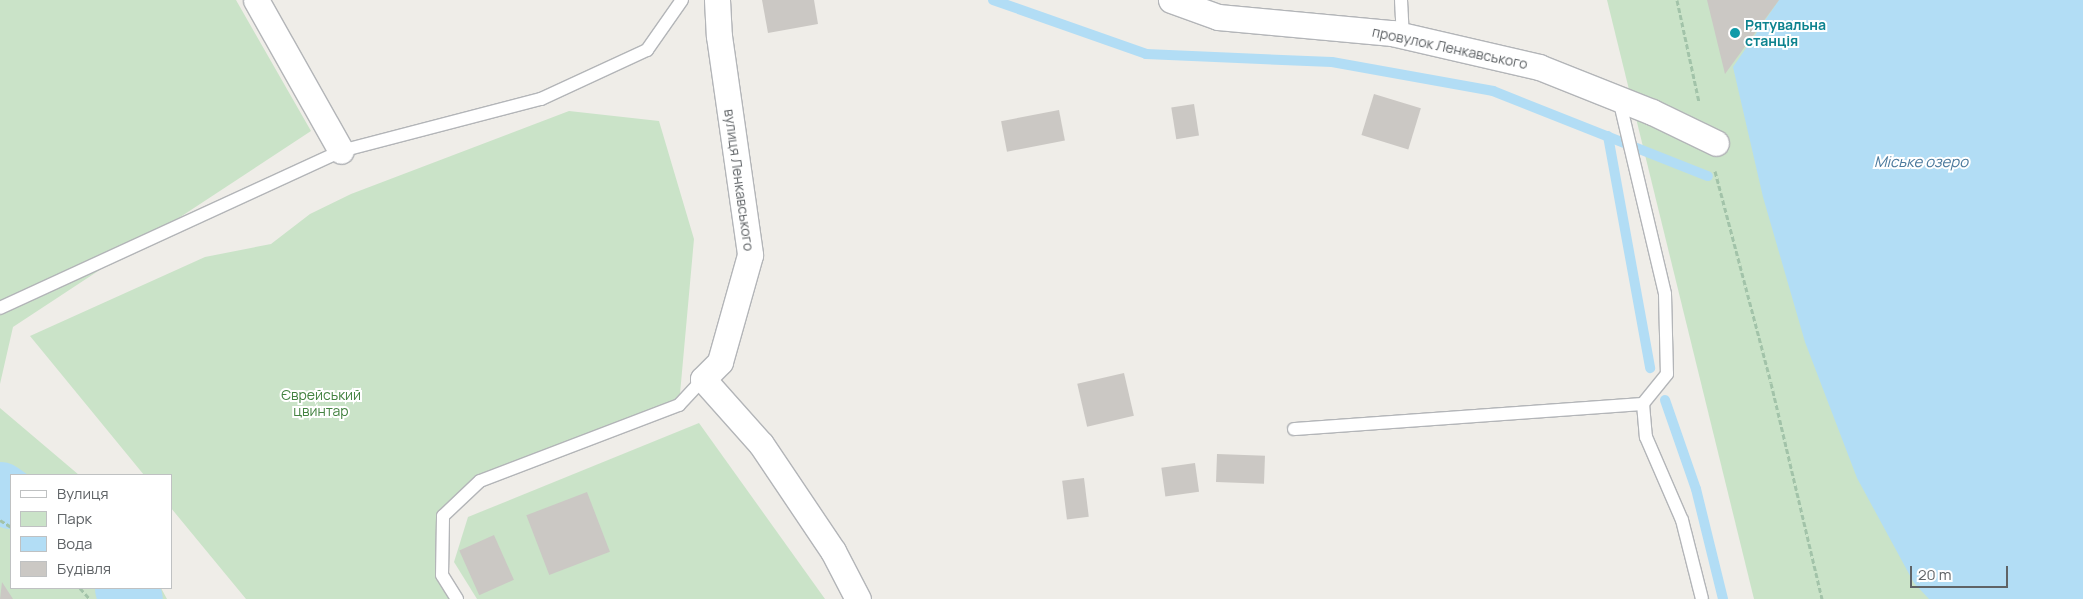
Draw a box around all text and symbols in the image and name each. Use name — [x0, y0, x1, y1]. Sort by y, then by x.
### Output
place label: Рятувальна станція — [1745, 17, 1826, 49]
street label: провулок Ленкавського — [1371, 23, 1529, 73]
marker: Рятувальна станція — [1729, 27, 1741, 39]
street label: вулиця Ленкавського — [721, 108, 757, 252]
water label: Міське озеро — [1874, 153, 1968, 171]
park label: Єврейський цвинтар — [281, 387, 361, 420]
legend — [10, 474, 172, 589]
text: Вулиця — [57, 483, 109, 504]
text: Парк — [57, 508, 92, 529]
text: Вода — [57, 533, 92, 554]
scale bar — [1913, 556, 2010, 588]
text: Будівля — [57, 558, 111, 579]
text: 20 m — [1918, 564, 1951, 585]

